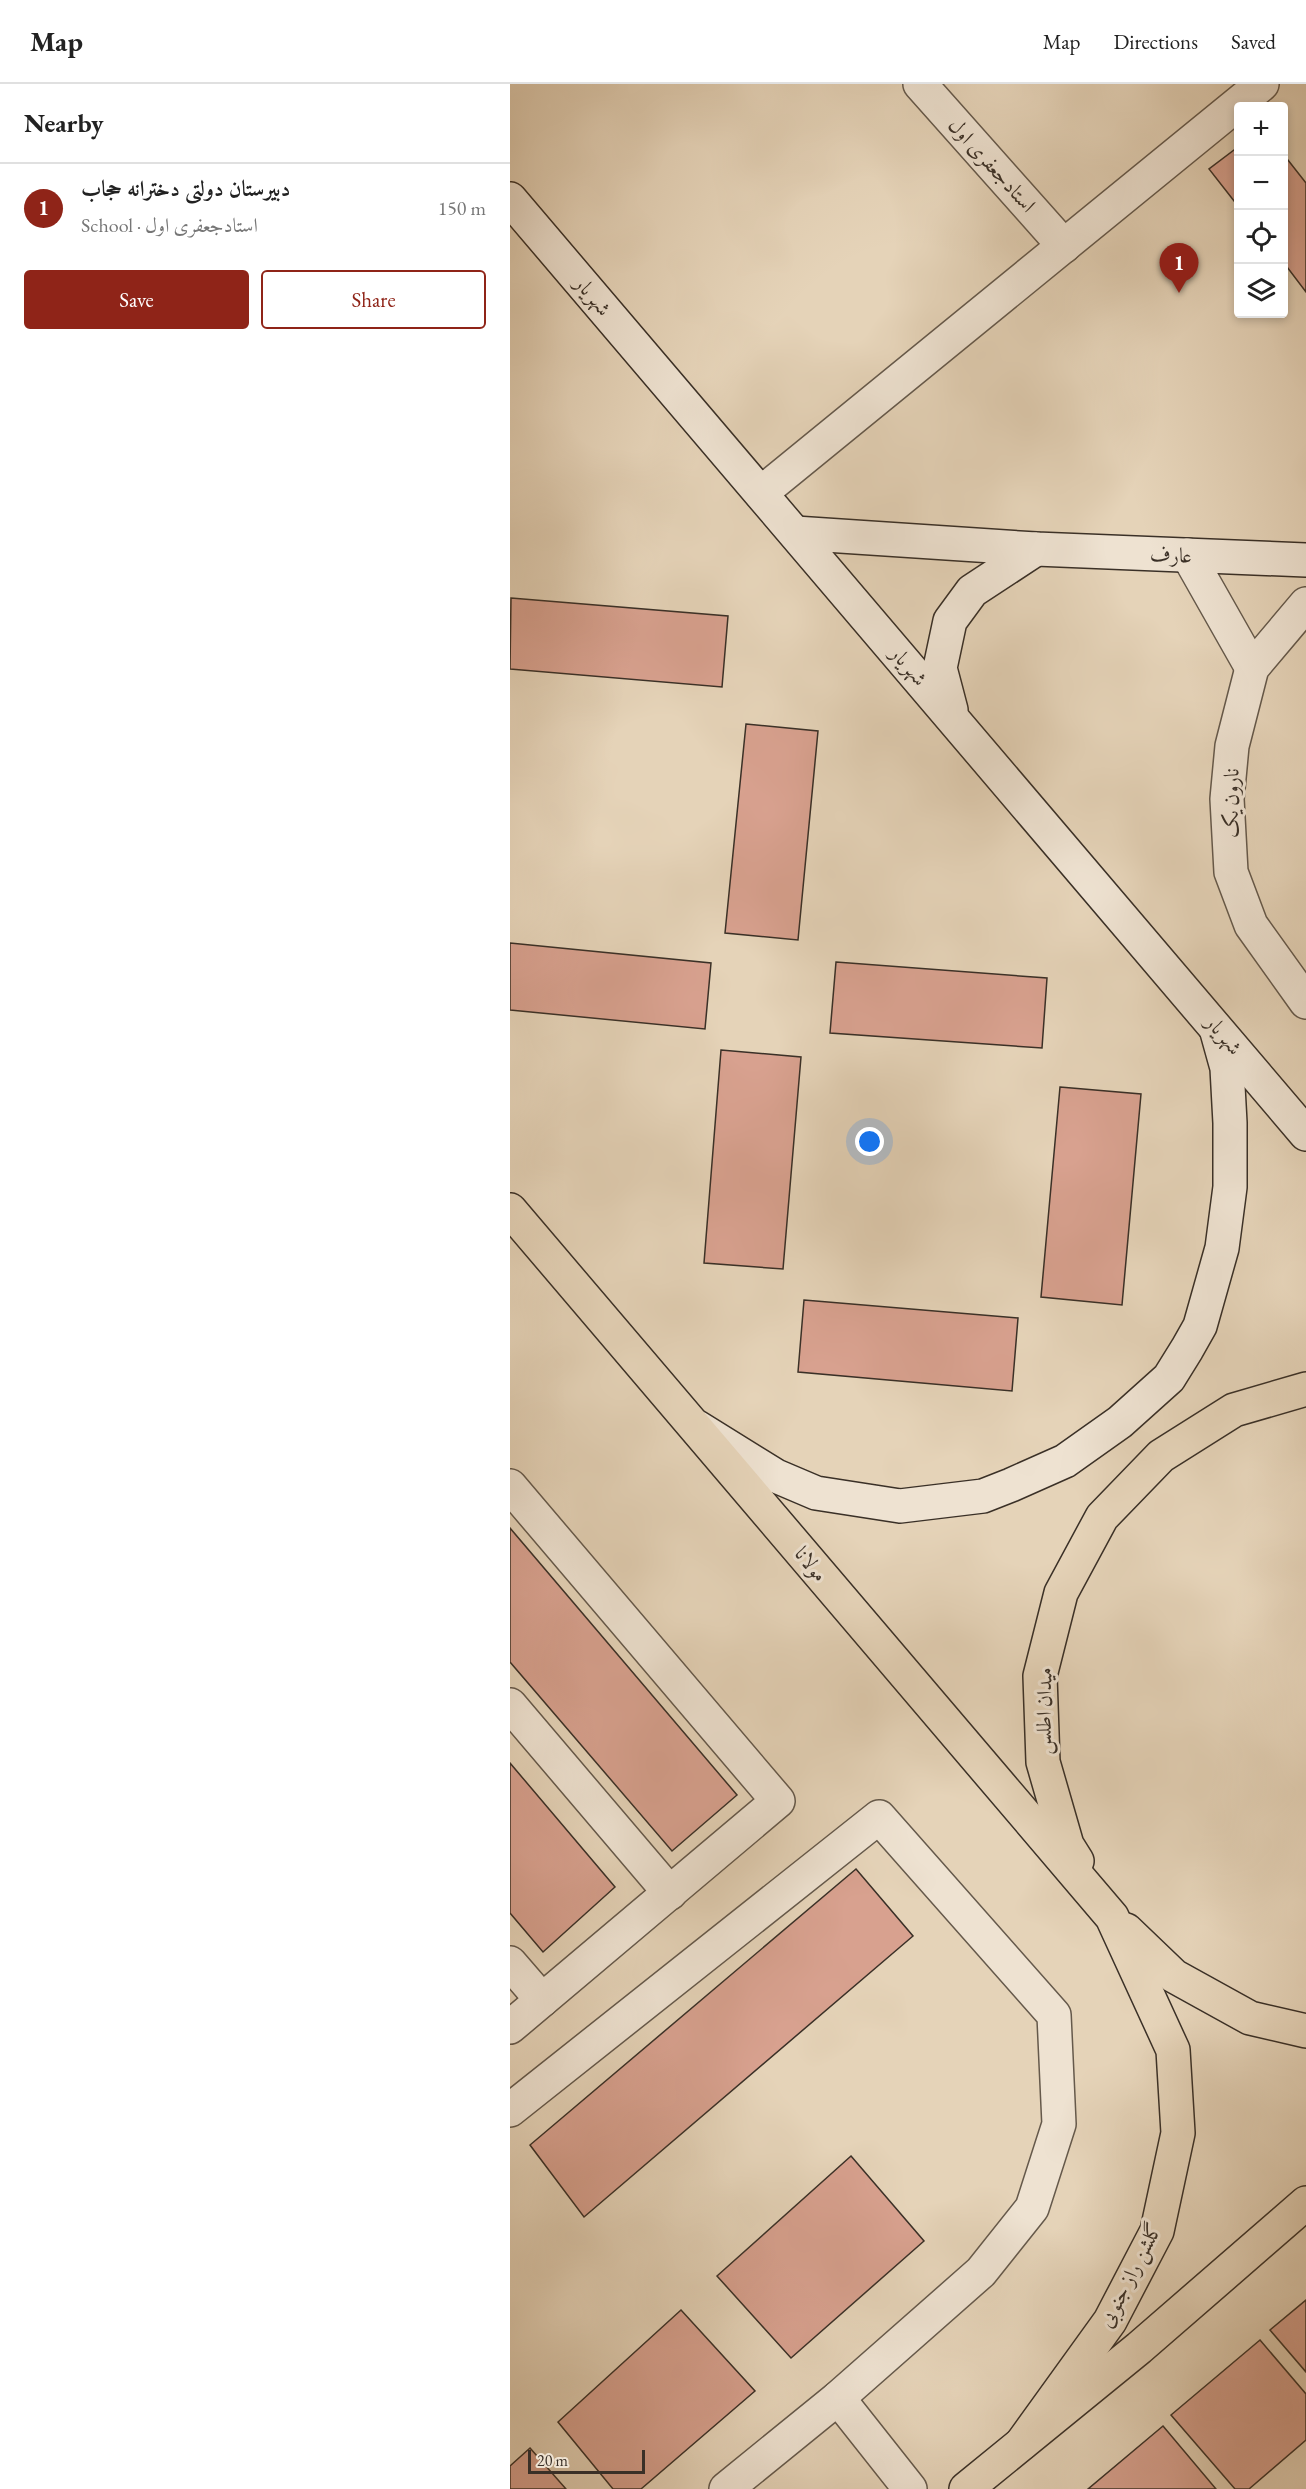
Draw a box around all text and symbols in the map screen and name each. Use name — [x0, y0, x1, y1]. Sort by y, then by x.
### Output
text: Map — [30, 23, 83, 59]
text: Map — [1043, 28, 1080, 55]
text: Directions — [1113, 28, 1198, 55]
text: Saved — [1231, 28, 1276, 55]
map controls — [1234, 102, 1288, 318]
button: + — [1234, 102, 1288, 156]
text: Nearby — [24, 106, 104, 140]
street label: استادجعفری اول — [943, 112, 1042, 218]
button: − — [1234, 156, 1288, 210]
text: دبیرستان دولتی دخترانه حجاب — [81, 174, 290, 203]
text: 1 — [38, 195, 49, 221]
text: 150 m — [438, 195, 486, 221]
button: locate — [1234, 210, 1288, 264]
text: School · استادجعفری اول — [81, 212, 258, 238]
pin: 1 — [1160, 244, 1198, 293]
button: layers — [1234, 264, 1288, 318]
street label: شهریار — [567, 269, 618, 322]
button: Save — [24, 270, 249, 329]
button: Share — [261, 270, 486, 329]
street label: عارف — [1150, 540, 1192, 569]
street label: شهریار — [883, 639, 934, 692]
street label: نارون یک — [1216, 768, 1245, 838]
street label: شهریار — [1198, 1008, 1249, 1061]
your location — [855, 1127, 884, 1156]
street label: مولانا — [789, 1541, 834, 1587]
street label: میدان اطلس — [1029, 1667, 1059, 1755]
street label: گلشن راز جنوبی — [1092, 2218, 1169, 2333]
scale bar — [528, 2447, 645, 2474]
text: 20 m — [537, 2450, 568, 2471]

